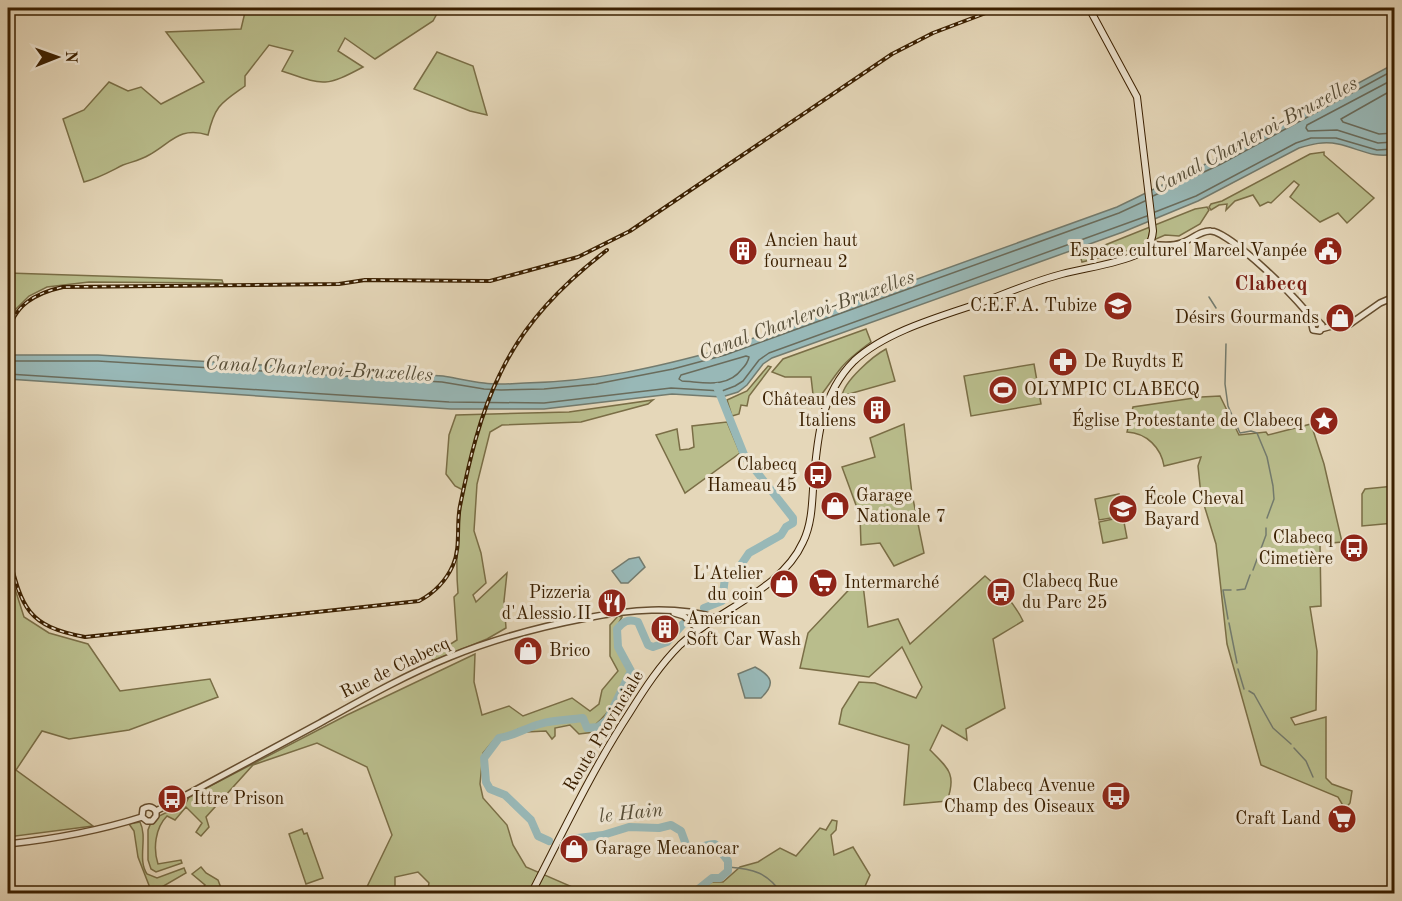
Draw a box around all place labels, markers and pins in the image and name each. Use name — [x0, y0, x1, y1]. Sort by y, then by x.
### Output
place label: Ancien haut fourneau 2 — [764, 232, 858, 271]
building icon: Ancien haut fourneau 2 — [727, 235, 759, 267]
public building icon: Espace culturel Marcel Vanpée — [1312, 235, 1344, 267]
place label: Espace culturel Marcel Vanpée — [1069, 242, 1307, 260]
school or university icon: C.E.F.A. Tubize — [1102, 290, 1134, 322]
place label: C.E.F.A. Tubize — [970, 297, 1097, 315]
shop icon: Désirs Gourmands — [1324, 302, 1356, 334]
place label: Désirs Gourmands — [1175, 309, 1319, 327]
pharmacy icon: De Ruydts E — [1047, 346, 1079, 378]
place label: De Ruydts E — [1084, 353, 1184, 371]
sports icon: OLYMPIC CLABECQ — [987, 374, 1019, 406]
place label: OLYMPIC CLABECQ — [1024, 381, 1200, 399]
place label: Château des Italiens — [762, 391, 856, 430]
building icon: Château des Italiens — [861, 394, 893, 426]
place icon: Église Protestante de Clabecq — [1308, 405, 1340, 437]
place label: Église Protestante de Clabecq — [1072, 408, 1303, 430]
place label: Clabecq Hameau 45 — [707, 456, 797, 495]
bus stop icon: Clabecq Hameau 45 — [802, 459, 834, 491]
place label: École Cheval Bayard — [1144, 486, 1244, 529]
place label: Garage Nationale 7 — [856, 487, 946, 526]
shop icon: Garage Nationale 7 — [819, 490, 851, 522]
school or university icon: École Cheval Bayard — [1107, 493, 1139, 525]
place label: Clabecq Cimetière — [1258, 529, 1333, 568]
bus stop icon: Clabecq Cimetière — [1338, 532, 1370, 564]
place label: L'Atelier du coin — [693, 565, 764, 604]
supermarket icon: Intermarché — [807, 567, 839, 599]
shop icon: L'Atelier du coin — [768, 568, 800, 600]
place label: Clabecq Rue du Parc 25 — [1022, 573, 1118, 612]
place label: Intermarché — [844, 574, 939, 592]
bus stop icon: Clabecq Rue du Parc 25 — [985, 576, 1017, 608]
place label: Pizzeria d'Alessio II — [502, 584, 591, 623]
restaurant icon: Pizzeria d'Alessio II — [596, 587, 628, 619]
place label: American Soft Car Wash — [686, 610, 801, 649]
building icon: American Soft Car Wash — [649, 613, 681, 645]
shop icon: Brico — [512, 635, 544, 667]
place label: Brico — [549, 642, 591, 660]
place label: Clabecq Avenue Champ des Oiseaux — [944, 777, 1095, 816]
bus stop icon: Clabecq Avenue Champ des Oiseaux — [1100, 780, 1132, 812]
bus stop icon: Ittre Prison — [156, 783, 188, 815]
place label: Ittre Prison — [193, 790, 285, 808]
supermarket icon: Craft Land — [1326, 803, 1358, 835]
place label: Craft Land — [1235, 810, 1321, 828]
shop icon: Garage Mecanocar — [558, 833, 590, 865]
place label: Garage Mecanocar — [595, 840, 740, 858]

